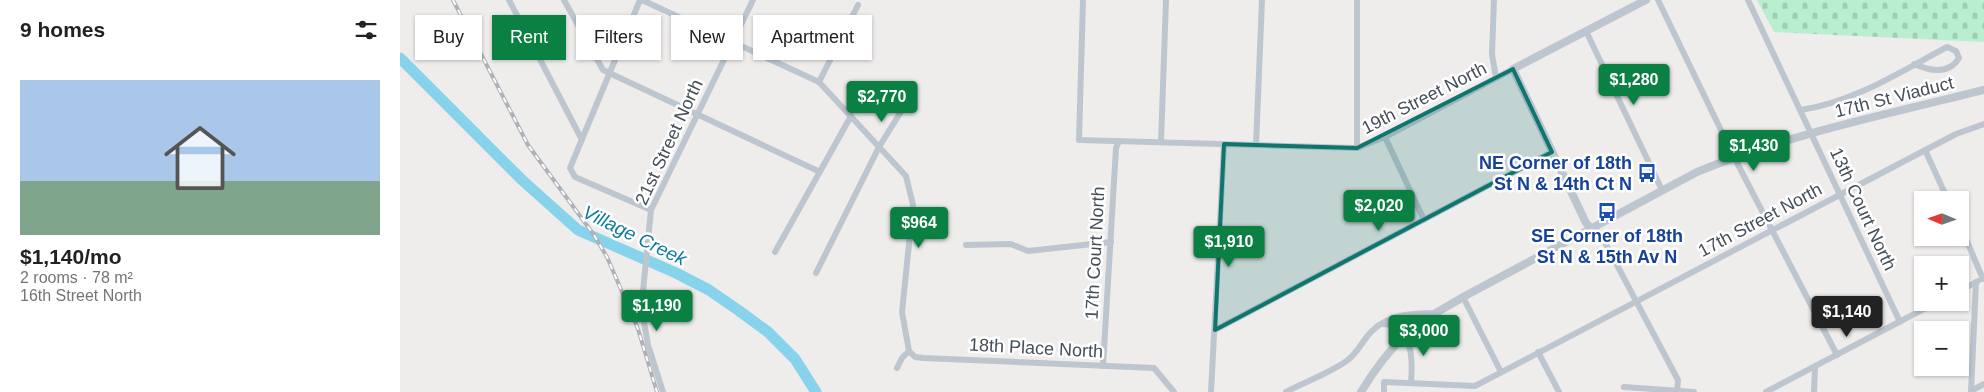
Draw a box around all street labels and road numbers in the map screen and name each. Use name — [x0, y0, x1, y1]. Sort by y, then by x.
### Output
street label: 19th Street North — [1358, 58, 1490, 138]
street label: 17th St Viaduct — [1833, 73, 1955, 121]
street label: 21st Street North — [631, 76, 707, 208]
street label: 13th Court North — [1826, 144, 1900, 274]
street label: 17th Street North — [1695, 179, 1825, 261]
street label: 17th Court North — [1082, 186, 1108, 320]
street label: 18th Place North — [969, 335, 1103, 361]

